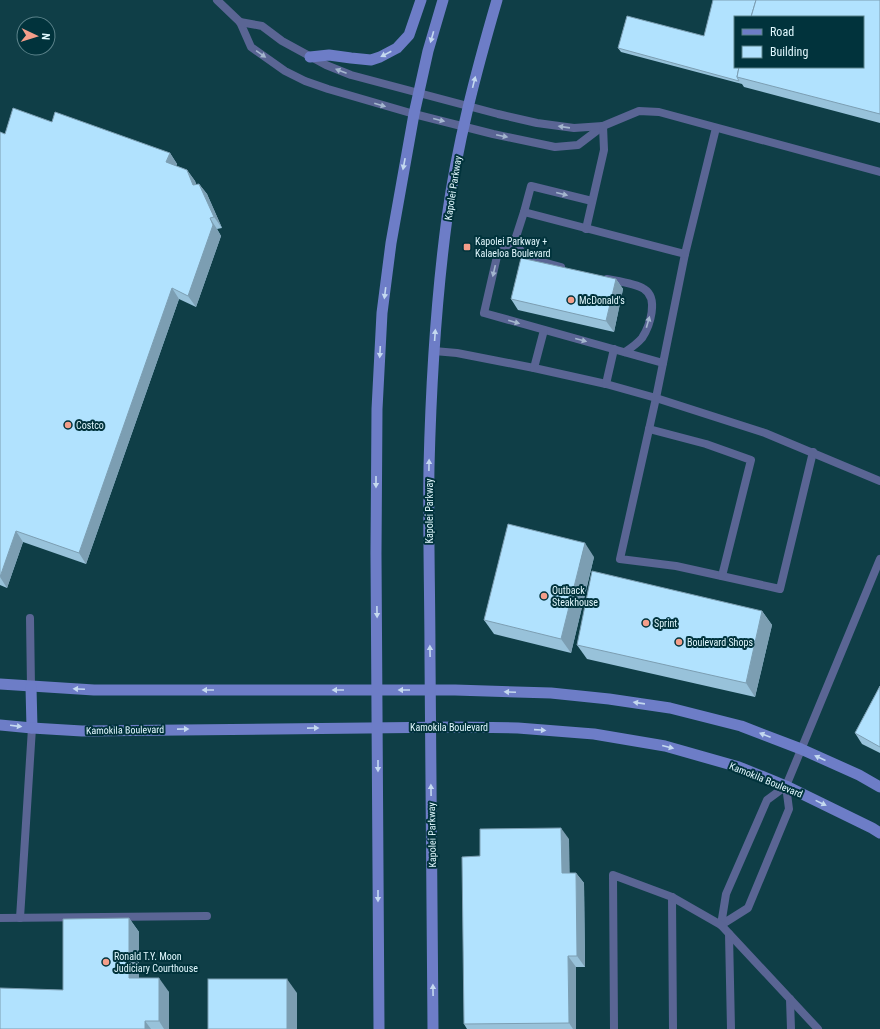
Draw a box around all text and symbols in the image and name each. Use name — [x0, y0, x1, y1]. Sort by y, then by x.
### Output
north arrow — [16, 16, 56, 56]
legend — [734, 16, 864, 68]
text: Road — [770, 25, 794, 39]
one-way arrow — [429, 32, 435, 44]
text: N — [39, 33, 52, 41]
text: Building — [770, 45, 808, 59]
one-way arrow — [256, 50, 266, 58]
one-way arrow — [380, 51, 392, 57]
one-way arrow — [335, 67, 347, 73]
one-way arrow — [471, 76, 477, 88]
one-way arrow — [374, 102, 386, 108]
one-way arrow — [432, 118, 445, 124]
one-way arrow — [558, 124, 570, 130]
one-way arrow — [496, 133, 508, 139]
street label: Kapolei Parkway — [442, 155, 464, 221]
one-way arrow — [401, 158, 407, 170]
one-way arrow — [555, 191, 568, 197]
place label: Kapolei Parkway + Kalaeloa Boulevard — [475, 236, 551, 259]
marker: Kapolei Parkway + Kalaeloa Boulevard — [462, 242, 472, 252]
one-way arrow — [491, 265, 497, 277]
one-way arrow — [382, 287, 388, 299]
marker: McDonald's — [566, 295, 576, 305]
place label: McDonald's — [579, 295, 625, 306]
one-way arrow — [645, 316, 651, 328]
one-way arrow — [508, 319, 520, 325]
one-way arrow — [432, 329, 439, 341]
one-way arrow — [575, 338, 587, 344]
one-way arrow — [377, 346, 383, 359]
marker: Costco — [63, 420, 73, 430]
place label: Costco — [76, 420, 104, 431]
one-way arrow — [426, 459, 433, 471]
one-way arrow — [373, 476, 379, 489]
street label: Kapolei Parkway — [424, 479, 435, 543]
place label: Outback Steakhouse — [552, 585, 598, 608]
marker: Outback Steakhouse — [539, 591, 549, 601]
one-way arrow — [373, 606, 380, 618]
marker: Sprint — [641, 618, 651, 628]
place label: Sprint — [654, 618, 677, 629]
marker: Boulevard Shops — [674, 637, 684, 647]
place label: Boulevard Shops — [687, 637, 753, 648]
one-way arrow — [427, 644, 433, 657]
one-way arrow — [72, 686, 85, 692]
one-way arrow — [201, 687, 214, 693]
one-way arrow — [331, 687, 344, 693]
one-way arrow — [397, 687, 410, 693]
one-way arrow — [504, 688, 516, 695]
one-way arrow — [633, 700, 645, 706]
street label: Kamokila Boulevard — [410, 722, 488, 733]
one-way arrow — [10, 723, 22, 730]
street label: Kamokila Boulevard — [86, 724, 164, 736]
one-way arrow — [307, 725, 320, 731]
one-way arrow — [177, 726, 190, 732]
one-way arrow — [534, 726, 546, 733]
one-way arrow — [758, 732, 770, 738]
one-way arrow — [662, 744, 674, 750]
one-way arrow — [814, 755, 826, 761]
one-way arrow — [374, 760, 381, 772]
street label: Kamokila Boulevard — [728, 760, 804, 800]
one-way arrow — [428, 783, 434, 796]
one-way arrow — [815, 800, 827, 806]
street label: Kapolei Parkway — [426, 802, 438, 868]
one-way arrow — [375, 890, 381, 903]
place label: Ronald T.Y. Moon Judiciary Courthouse — [114, 951, 198, 974]
marker: Ronald T.Y. Moon Judiciary Courthouse — [101, 957, 111, 967]
one-way arrow — [430, 983, 436, 996]

